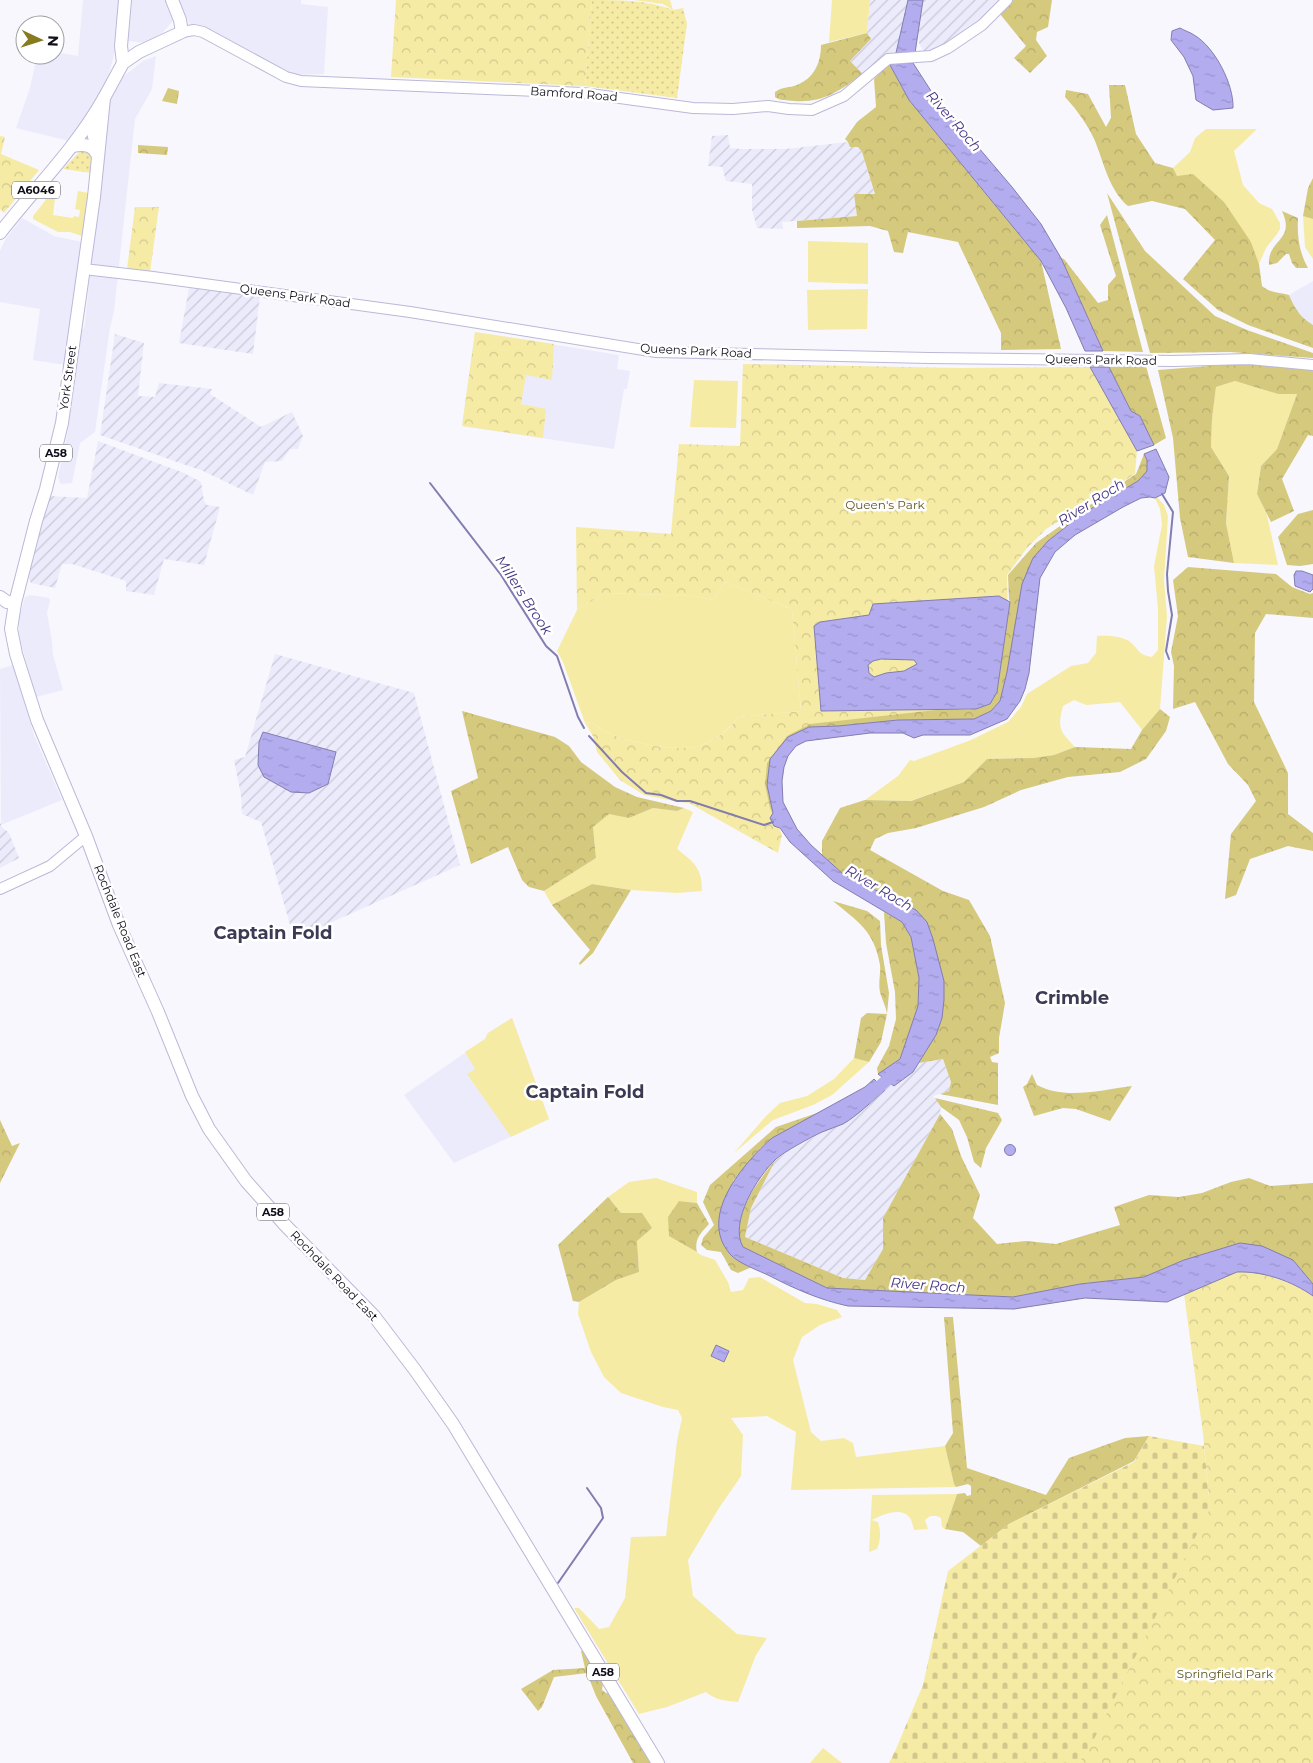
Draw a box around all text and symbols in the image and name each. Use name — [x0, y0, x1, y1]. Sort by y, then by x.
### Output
north arrow — [15, 15, 65, 65]
text: N — [44, 35, 62, 47]
street label: Bamford Road — [530, 83, 618, 104]
water label: River Roch — [923, 87, 985, 155]
road number: A6046 — [12, 182, 60, 198]
street label: Queens Park Road — [239, 280, 351, 311]
street label: Queens Park Road — [640, 340, 752, 361]
street label: York Street — [56, 344, 80, 412]
street label: Queens Park Road — [1045, 351, 1157, 368]
road number: A58 — [40, 444, 72, 462]
water label: River Roch — [1054, 474, 1128, 530]
park label: Queen's Park — [845, 497, 926, 512]
water label: Millers Brook — [492, 552, 557, 639]
water label: River Roch — [842, 861, 916, 915]
street label: Rochdale Road East — [91, 862, 150, 979]
district label: Captain Fold — [214, 922, 332, 944]
district label: Crimble — [1035, 987, 1109, 1009]
district label: Captain Fold — [526, 1081, 644, 1103]
road number: A58 — [257, 1204, 289, 1220]
street label: Rochdale Road East — [287, 1227, 382, 1324]
water label: River Roch — [890, 1273, 966, 1297]
road number: A58 — [587, 1664, 619, 1680]
park label: Springfield Park — [1177, 1666, 1274, 1681]

